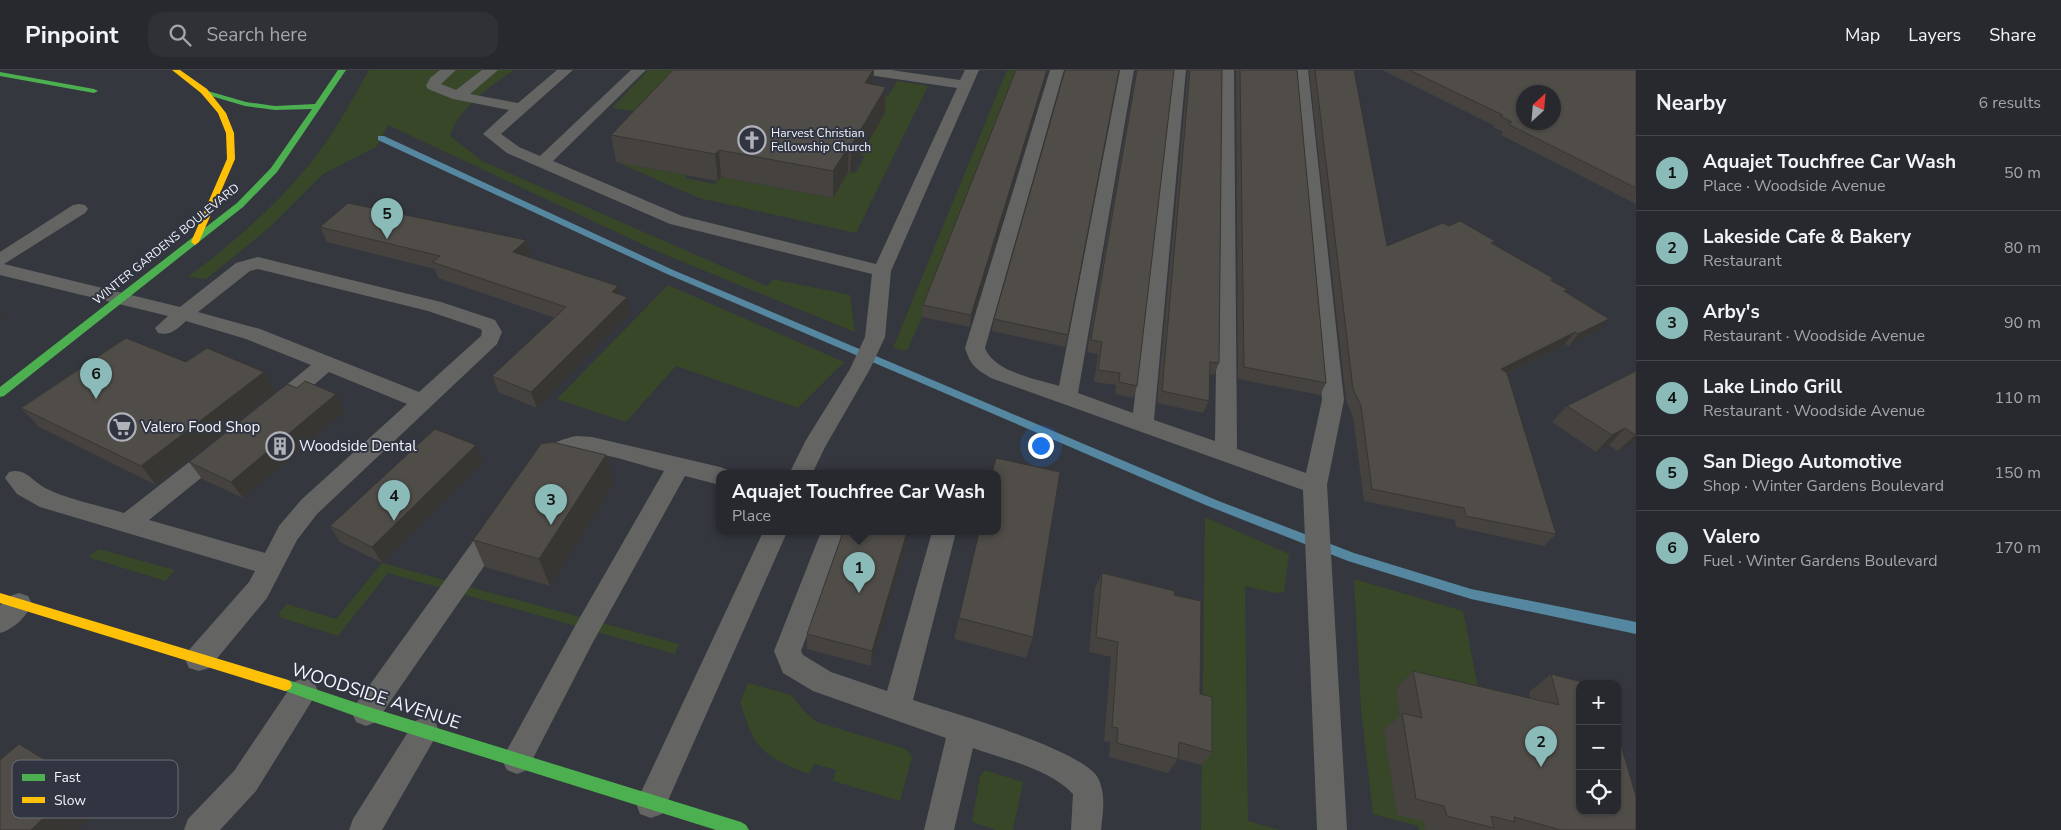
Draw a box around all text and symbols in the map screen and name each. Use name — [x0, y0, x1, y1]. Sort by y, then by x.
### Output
search box — [148, 12, 498, 57]
text: Pinpoint — [25, 19, 118, 51]
icon: search — [166, 21, 194, 49]
text: Search here — [206, 22, 307, 48]
text: Map — [1845, 23, 1880, 47]
text: Layers — [1908, 23, 1961, 47]
text: Share — [1989, 23, 2036, 47]
north arrow — [1516, 85, 1561, 130]
text: Nearby — [1656, 89, 1726, 117]
text: 6 results — [1979, 92, 2041, 114]
church icon: Harvest Christian Fellowship Church — [737, 125, 767, 155]
place label: Harvest Christian Fellowship Church — [771, 125, 871, 155]
text: Aquajet Touchfree Car Wash — [1703, 149, 1956, 175]
text: 1 — [1667, 162, 1677, 184]
text: 50 m — [2004, 162, 2041, 184]
text: Place · Woodside Avenue — [1703, 175, 1886, 197]
street label: WINTER GARDENS BOULEVARD — [89, 180, 243, 308]
pin: 5 — [371, 198, 403, 239]
text: Lakeside Cafe & Bakery — [1703, 224, 1911, 250]
text: 2 — [1667, 237, 1677, 259]
text: 80 m — [2004, 237, 2041, 259]
text: Restaurant — [1703, 250, 1782, 272]
text: Arby's — [1703, 299, 1760, 325]
text: 3 — [1667, 312, 1677, 334]
text: 90 m — [2004, 312, 2041, 334]
text: Restaurant · Woodside Avenue — [1703, 325, 1925, 347]
pin: 6 — [80, 358, 112, 399]
text: Lake Lindo Grill — [1703, 374, 1842, 400]
text: 4 — [1667, 387, 1677, 409]
text: 110 m — [1994, 387, 2041, 409]
text: Restaurant · Woodside Avenue — [1703, 400, 1925, 422]
supermarket icon: Valero Food Shop — [107, 412, 137, 442]
place label: Valero Food Shop — [140, 417, 261, 437]
building icon: Woodside Dental — [265, 431, 295, 461]
your location — [1028, 433, 1054, 459]
place label: Woodside Dental — [299, 436, 417, 456]
text: San Diego Automotive — [1703, 449, 1902, 475]
text: 5 — [1667, 462, 1677, 484]
text: 150 m — [1994, 462, 2041, 484]
popup — [716, 470, 1001, 535]
text: Shop · Winter Gardens Boulevard — [1703, 475, 1944, 497]
text: Aquajet Touchfree Car Wash — [732, 479, 985, 505]
pin: 4 — [378, 480, 410, 521]
pin: 3 — [535, 484, 567, 525]
text: Place — [732, 505, 771, 527]
text: Valero — [1703, 524, 1760, 550]
text: 6 — [1667, 537, 1677, 559]
text: 170 m — [1994, 537, 2041, 559]
text: Fuel · Winter Gardens Boulevard — [1703, 550, 1938, 572]
pin: 1 — [843, 552, 875, 593]
street label: WOODSIDE AVENUE — [288, 657, 464, 735]
map controls — [1576, 680, 1621, 815]
button: + — [1576, 680, 1621, 725]
button: − — [1576, 725, 1621, 770]
pin: 2 — [1525, 726, 1557, 767]
legend — [12, 760, 178, 818]
text: Fast — [54, 768, 80, 787]
button: locate — [1576, 770, 1621, 815]
text: Slow — [54, 791, 86, 810]

